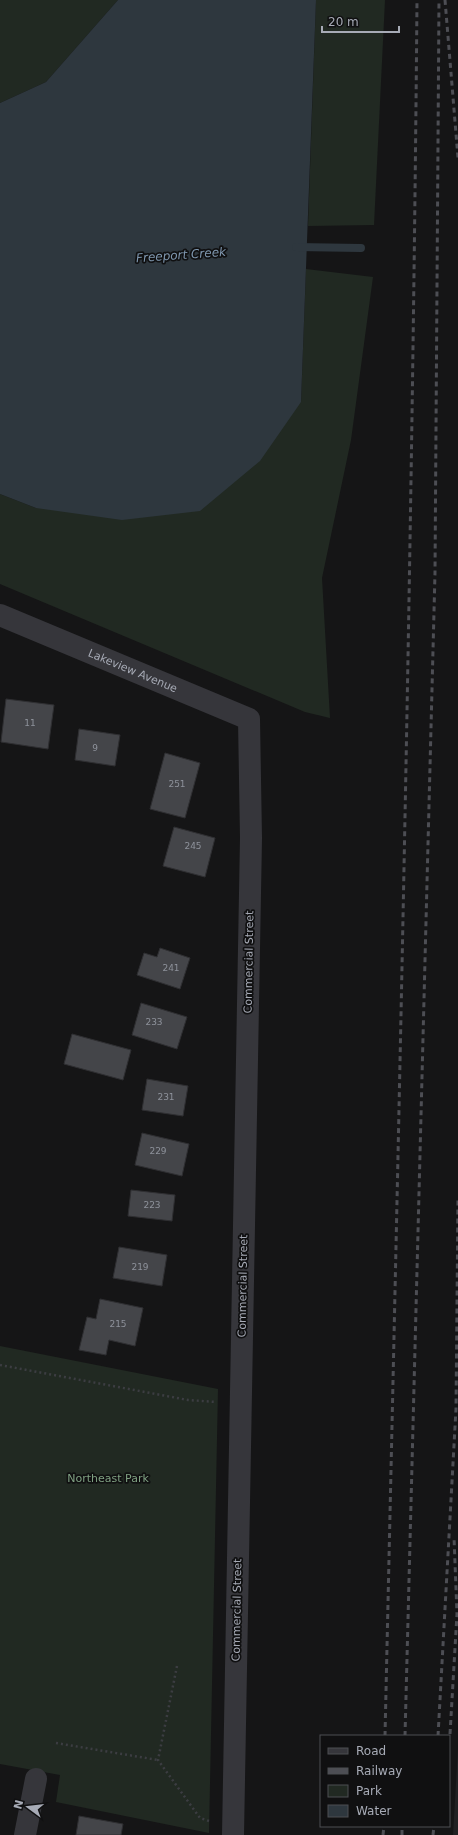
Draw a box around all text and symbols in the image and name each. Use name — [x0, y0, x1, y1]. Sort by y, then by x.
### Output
scale bar — [322, 8, 399, 34]
text: 20 m — [328, 15, 359, 29]
water label: Freeport Creek — [136, 245, 227, 265]
street label: Lakeview Avenue — [86, 646, 180, 695]
house number: 11 — [24, 718, 36, 728]
house number: 9 — [92, 743, 98, 753]
house number: 251 — [168, 779, 186, 789]
house number: 245 — [184, 841, 202, 851]
street label: Commercial Street — [242, 910, 256, 1013]
house number: 241 — [162, 963, 180, 973]
house number: 233 — [145, 1017, 163, 1027]
house number: 231 — [157, 1092, 175, 1102]
house number: 229 — [149, 1146, 167, 1156]
house number: 223 — [143, 1200, 161, 1210]
street label: Commercial Street — [236, 1234, 250, 1337]
house number: 219 — [131, 1262, 149, 1272]
house number: 215 — [109, 1319, 127, 1329]
park label: Northeast Park — [67, 1472, 149, 1485]
street label: Commercial Street — [230, 1558, 244, 1661]
legend — [320, 1735, 450, 1827]
text: Road — [356, 1744, 386, 1758]
text: Railway — [356, 1764, 402, 1778]
text: Park — [356, 1784, 382, 1798]
north arrow — [8, 1787, 48, 1827]
text: N — [11, 1798, 26, 1811]
text: Water — [356, 1804, 392, 1818]

